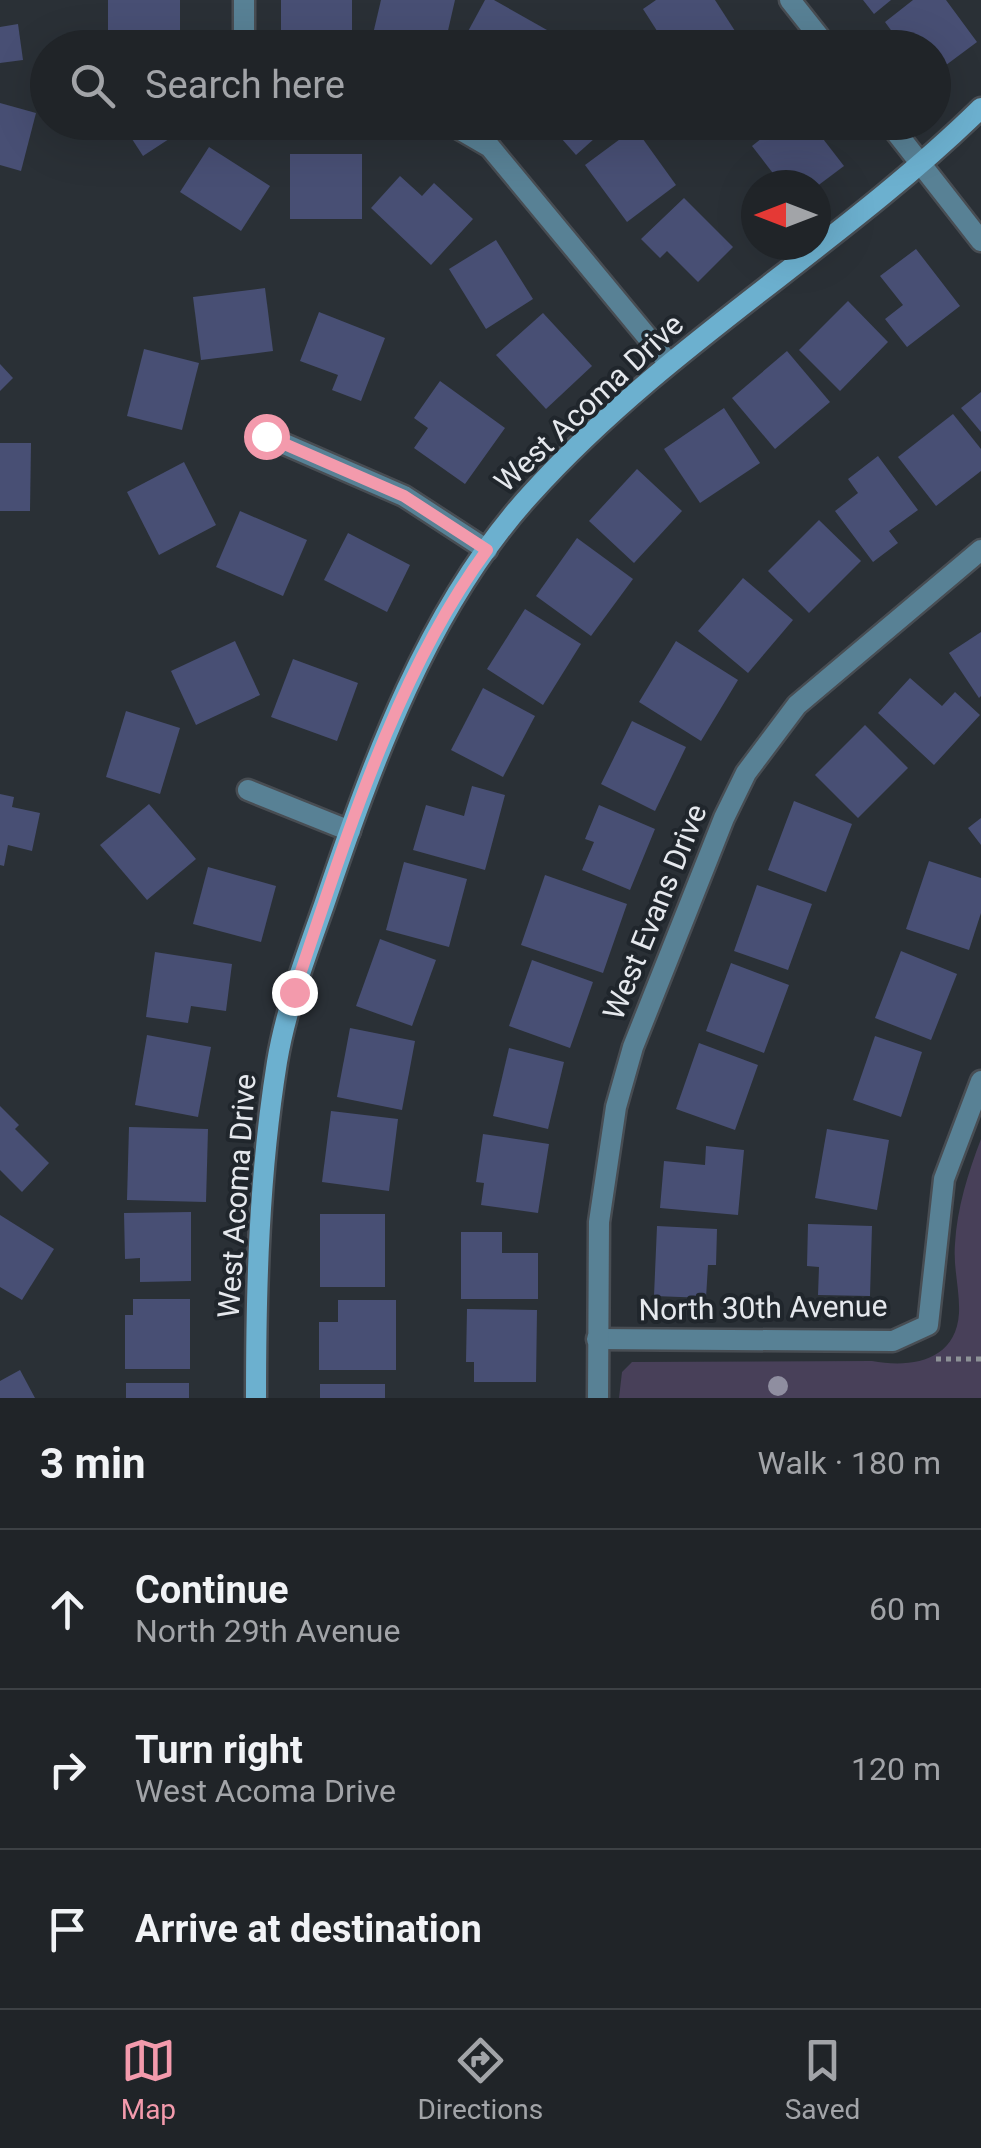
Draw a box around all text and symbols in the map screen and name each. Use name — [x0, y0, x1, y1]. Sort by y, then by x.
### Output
search box — [30, 30, 951, 140]
icon: search — [65, 58, 120, 113]
text: Search here — [145, 63, 345, 107]
north arrow — [741, 170, 831, 260]
street label: West Acoma Drive — [487, 306, 690, 499]
route start — [244, 414, 290, 460]
street label: West Evans Drive — [595, 799, 714, 1025]
route end — [272, 970, 318, 1016]
street label: West Acoma Drive — [211, 1073, 262, 1319]
street label: North 30th Avenue — [638, 1288, 888, 1327]
text: 3 min — [40, 1439, 146, 1488]
text: Walk · 180 m — [758, 1444, 941, 1482]
text: Continue — [135, 1568, 289, 1612]
icon: ahead — [40, 1582, 95, 1637]
text: 60 m — [869, 1590, 941, 1628]
text: North 29th Avenue — [135, 1612, 400, 1650]
text: Turn right — [135, 1728, 303, 1772]
icon: right — [40, 1742, 95, 1797]
text: 120 m — [851, 1750, 941, 1788]
text: West Acoma Drive — [135, 1772, 396, 1810]
icon: arrive — [40, 1902, 95, 1957]
text: Arrive at destination — [135, 1907, 482, 1951]
tab: Map — [121, 2033, 176, 2126]
tab: Directions — [417, 2033, 543, 2126]
tab: Saved — [785, 2033, 860, 2126]

